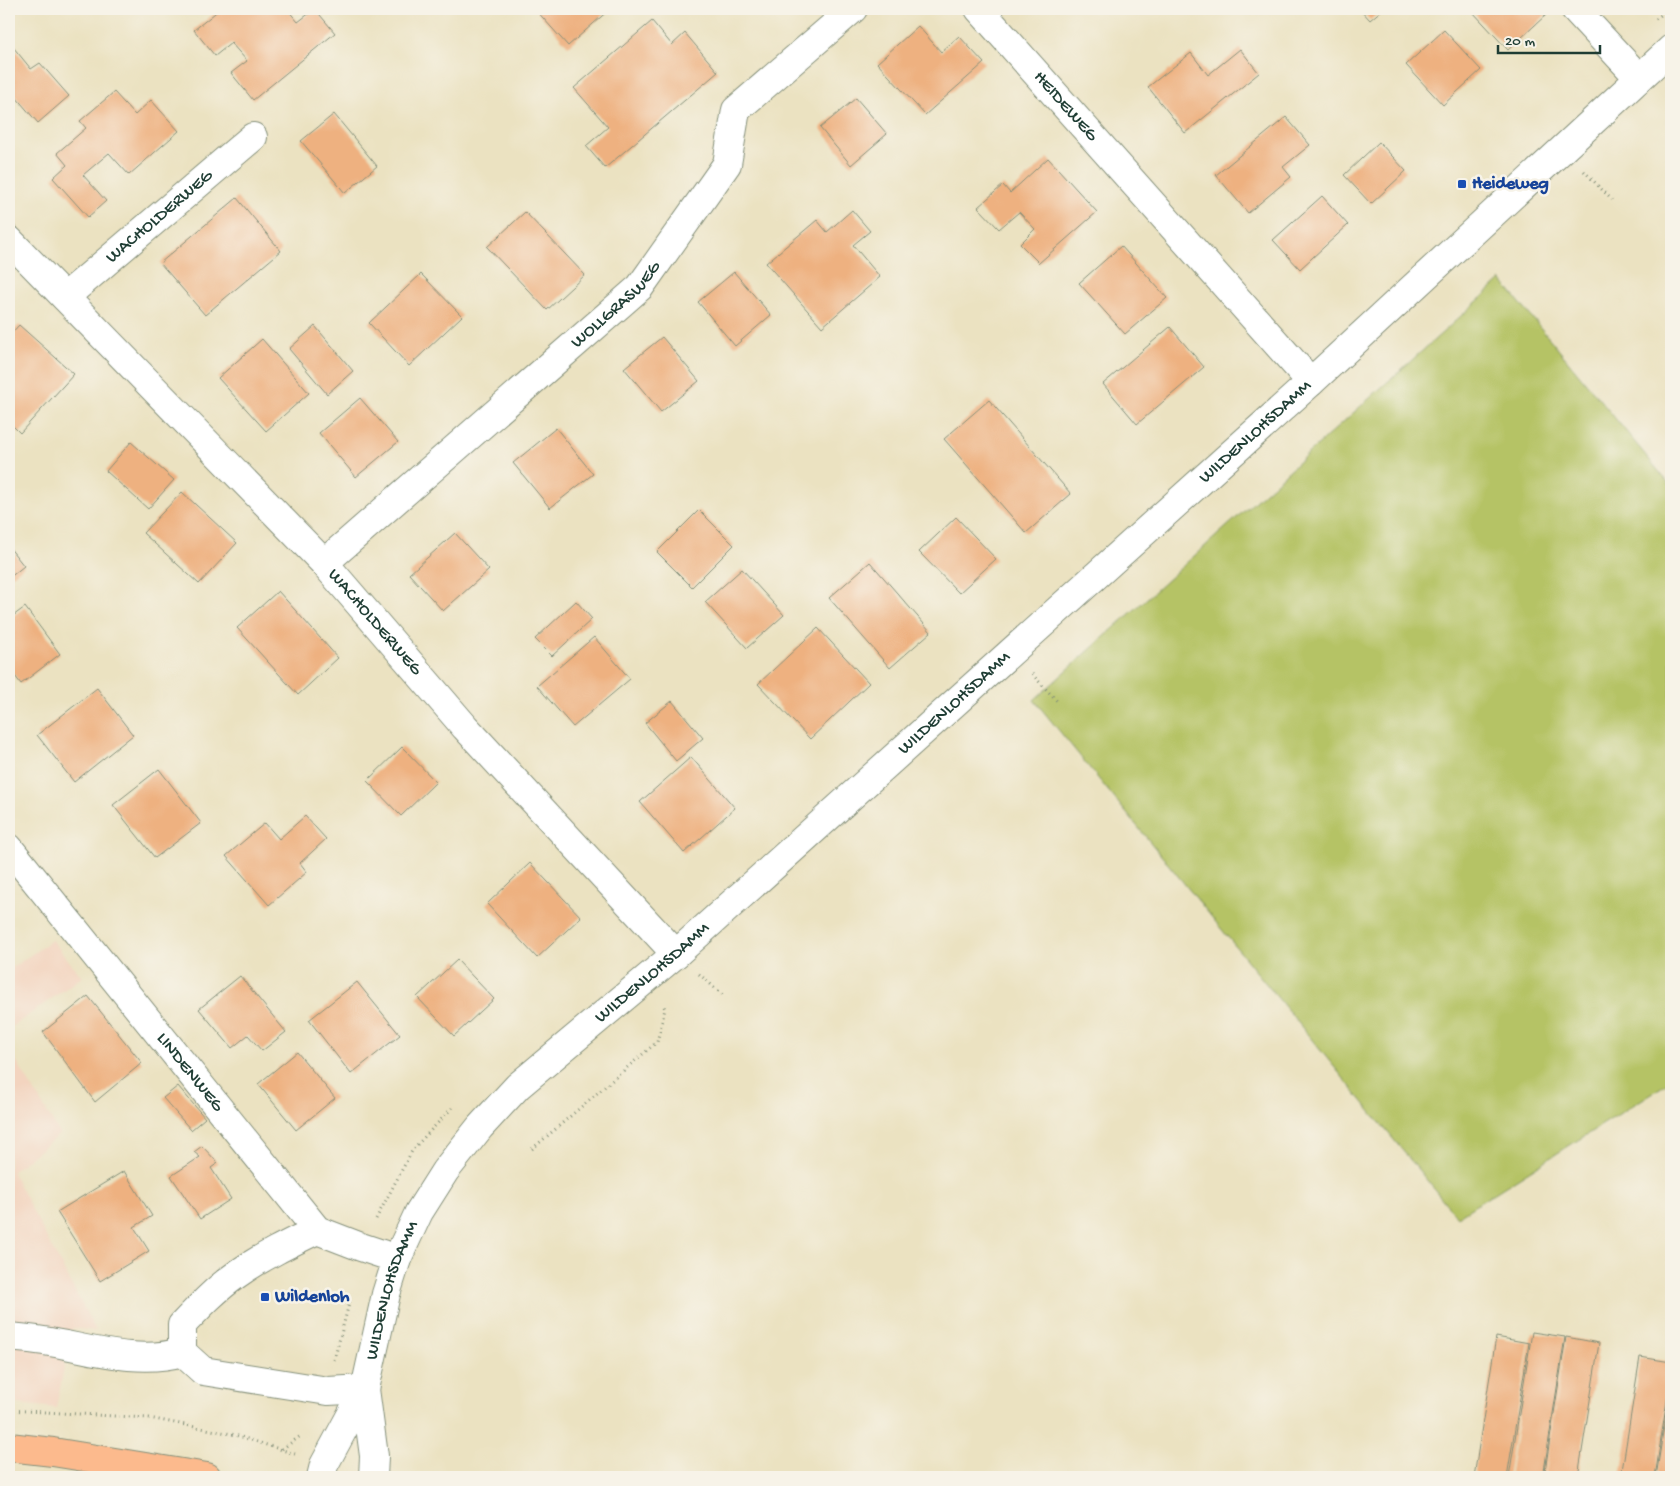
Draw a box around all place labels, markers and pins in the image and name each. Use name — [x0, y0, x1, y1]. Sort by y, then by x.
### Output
place label: Heideweg — [1472, 174, 1549, 195]
marker: Heideweg — [1456, 178, 1468, 190]
place label: Wildenloh — [274, 1287, 350, 1308]
marker: Wildenloh — [259, 1291, 271, 1303]

